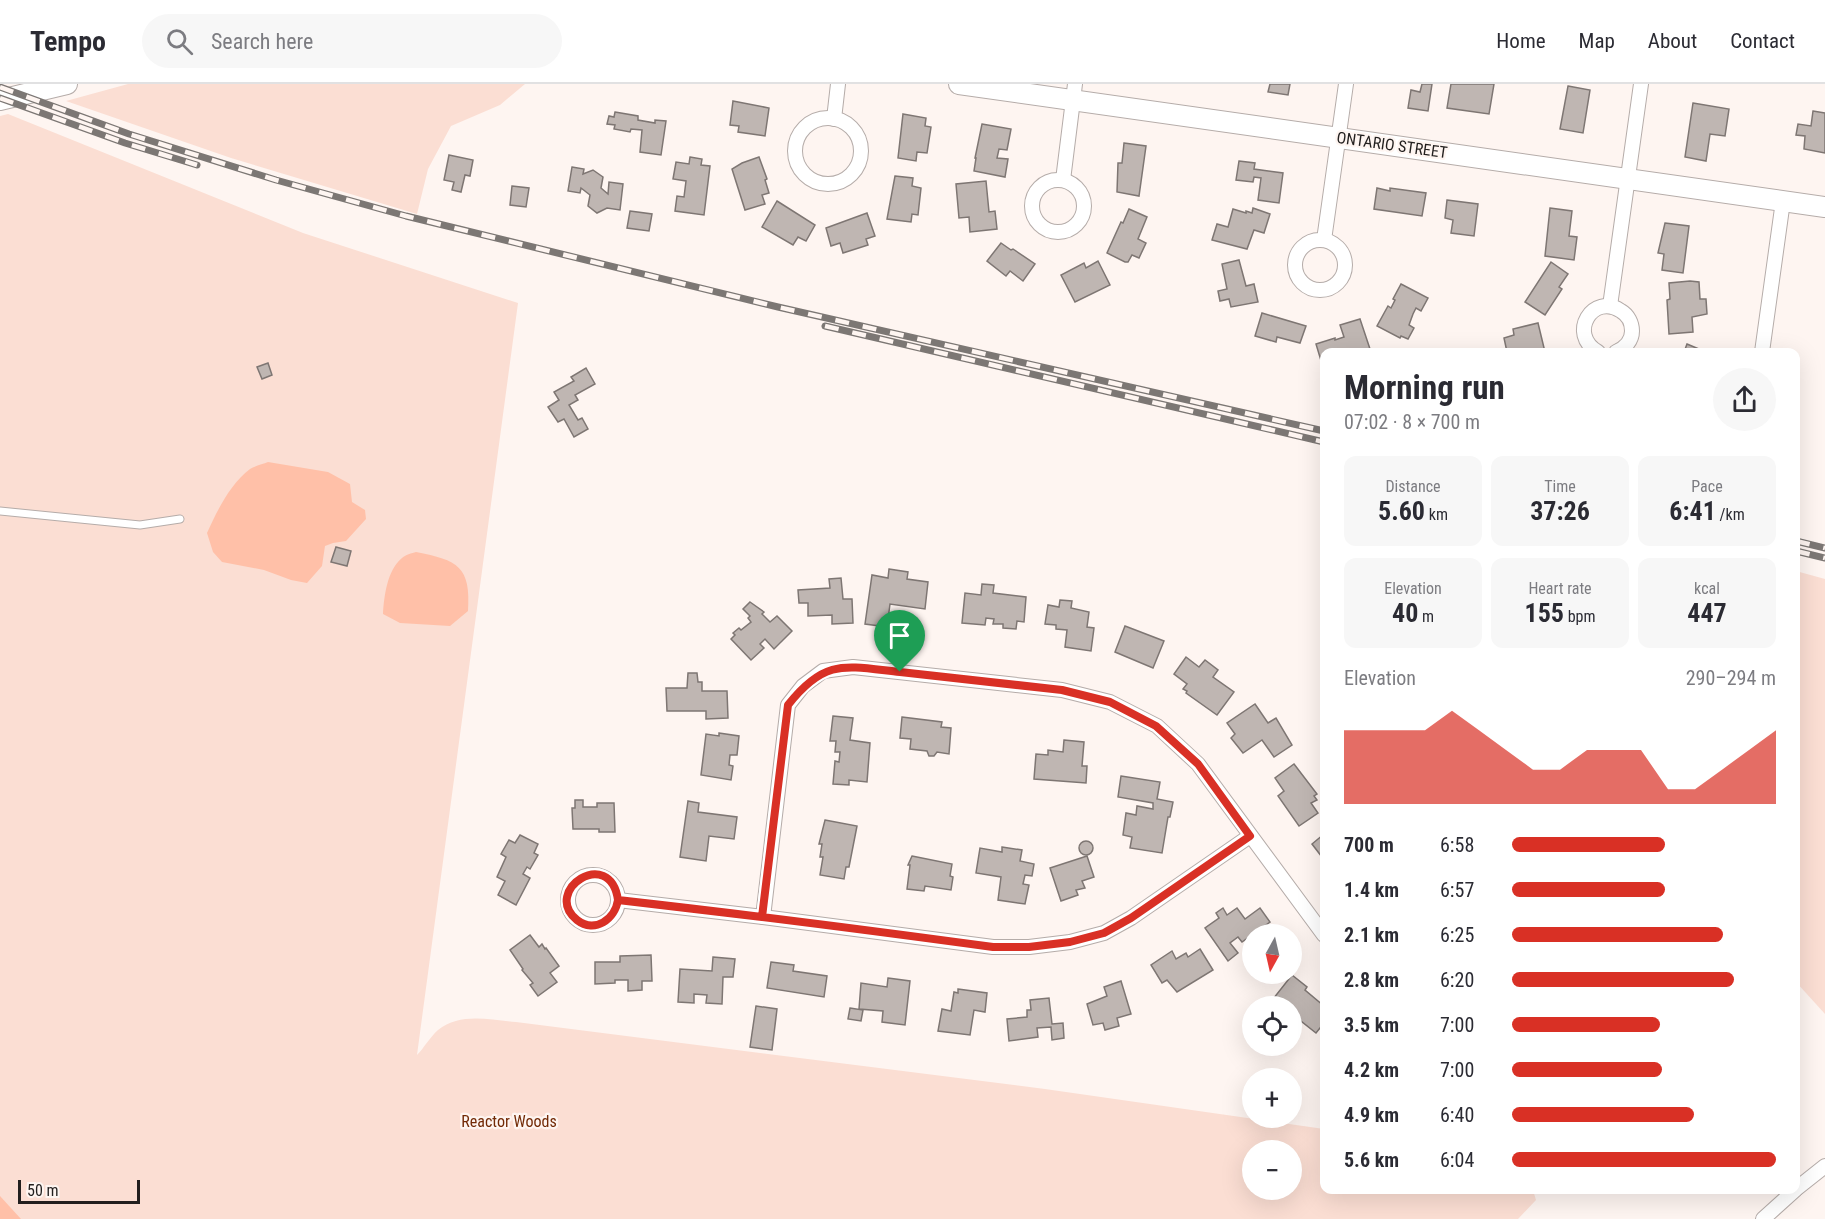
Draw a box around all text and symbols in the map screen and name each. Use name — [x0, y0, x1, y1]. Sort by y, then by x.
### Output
search box — [142, 14, 562, 68]
text: Tempo — [30, 25, 106, 58]
icon: search — [163, 25, 196, 58]
text: Search here — [211, 29, 313, 54]
text: Home — [1496, 29, 1546, 53]
text: Map — [1579, 29, 1615, 53]
text: About — [1648, 29, 1697, 53]
text: Contact — [1730, 29, 1795, 53]
street label: ONTARIO STREET — [1335, 128, 1449, 162]
text: Morning run — [1344, 368, 1505, 407]
button: share — [1713, 368, 1776, 431]
text: 07:02 · 8 × 700 m — [1344, 410, 1480, 434]
text: Distance — [1385, 477, 1441, 496]
text: Time — [1544, 477, 1576, 496]
text: Pace — [1691, 477, 1723, 496]
text: 5.60 — [1378, 496, 1425, 526]
text: 37:26 — [1530, 496, 1590, 526]
text: 6:41 — [1669, 496, 1716, 526]
text: km — [1425, 505, 1448, 524]
text: /km — [1716, 505, 1745, 524]
text: Elevation — [1384, 579, 1442, 598]
text: Heart rate — [1528, 579, 1592, 598]
text: kcal — [1694, 579, 1720, 598]
text: 40 — [1392, 598, 1418, 628]
text: 155 — [1525, 598, 1564, 628]
text: 447 — [1687, 598, 1727, 628]
text: m — [1418, 607, 1434, 626]
text: bpm — [1564, 607, 1595, 626]
pin — [874, 610, 925, 672]
icon: arrive — [883, 619, 916, 652]
text: Elevation — [1344, 666, 1416, 690]
text: 290–294 m — [1686, 666, 1776, 690]
text: 700 m — [1344, 833, 1394, 857]
text: 6:58 — [1440, 833, 1474, 857]
text: 1.4 km — [1344, 878, 1399, 902]
text: 6:57 — [1440, 878, 1474, 902]
text: 2.1 km — [1344, 923, 1399, 947]
text: 6:25 — [1440, 923, 1474, 947]
north arrow — [1242, 924, 1302, 984]
map controls — [1242, 924, 1302, 1200]
text: 2.8 km — [1344, 968, 1399, 992]
text: 6:20 — [1440, 968, 1474, 992]
button: locate — [1242, 996, 1302, 1056]
text: 3.5 km — [1344, 1013, 1399, 1037]
text: 7:00 — [1440, 1013, 1474, 1037]
text: 4.2 km — [1344, 1058, 1399, 1082]
text: 7:00 — [1440, 1058, 1474, 1082]
button: + — [1242, 1068, 1302, 1128]
text: 4.9 km — [1344, 1103, 1399, 1127]
text: 6:40 — [1440, 1103, 1474, 1127]
park label: Reactor Woods — [461, 1112, 557, 1131]
button: − — [1242, 1140, 1302, 1200]
text: 5.6 km — [1344, 1148, 1399, 1172]
text: 6:04 — [1440, 1148, 1474, 1172]
scale bar — [18, 1177, 140, 1204]
text: 50 m — [27, 1181, 59, 1200]

